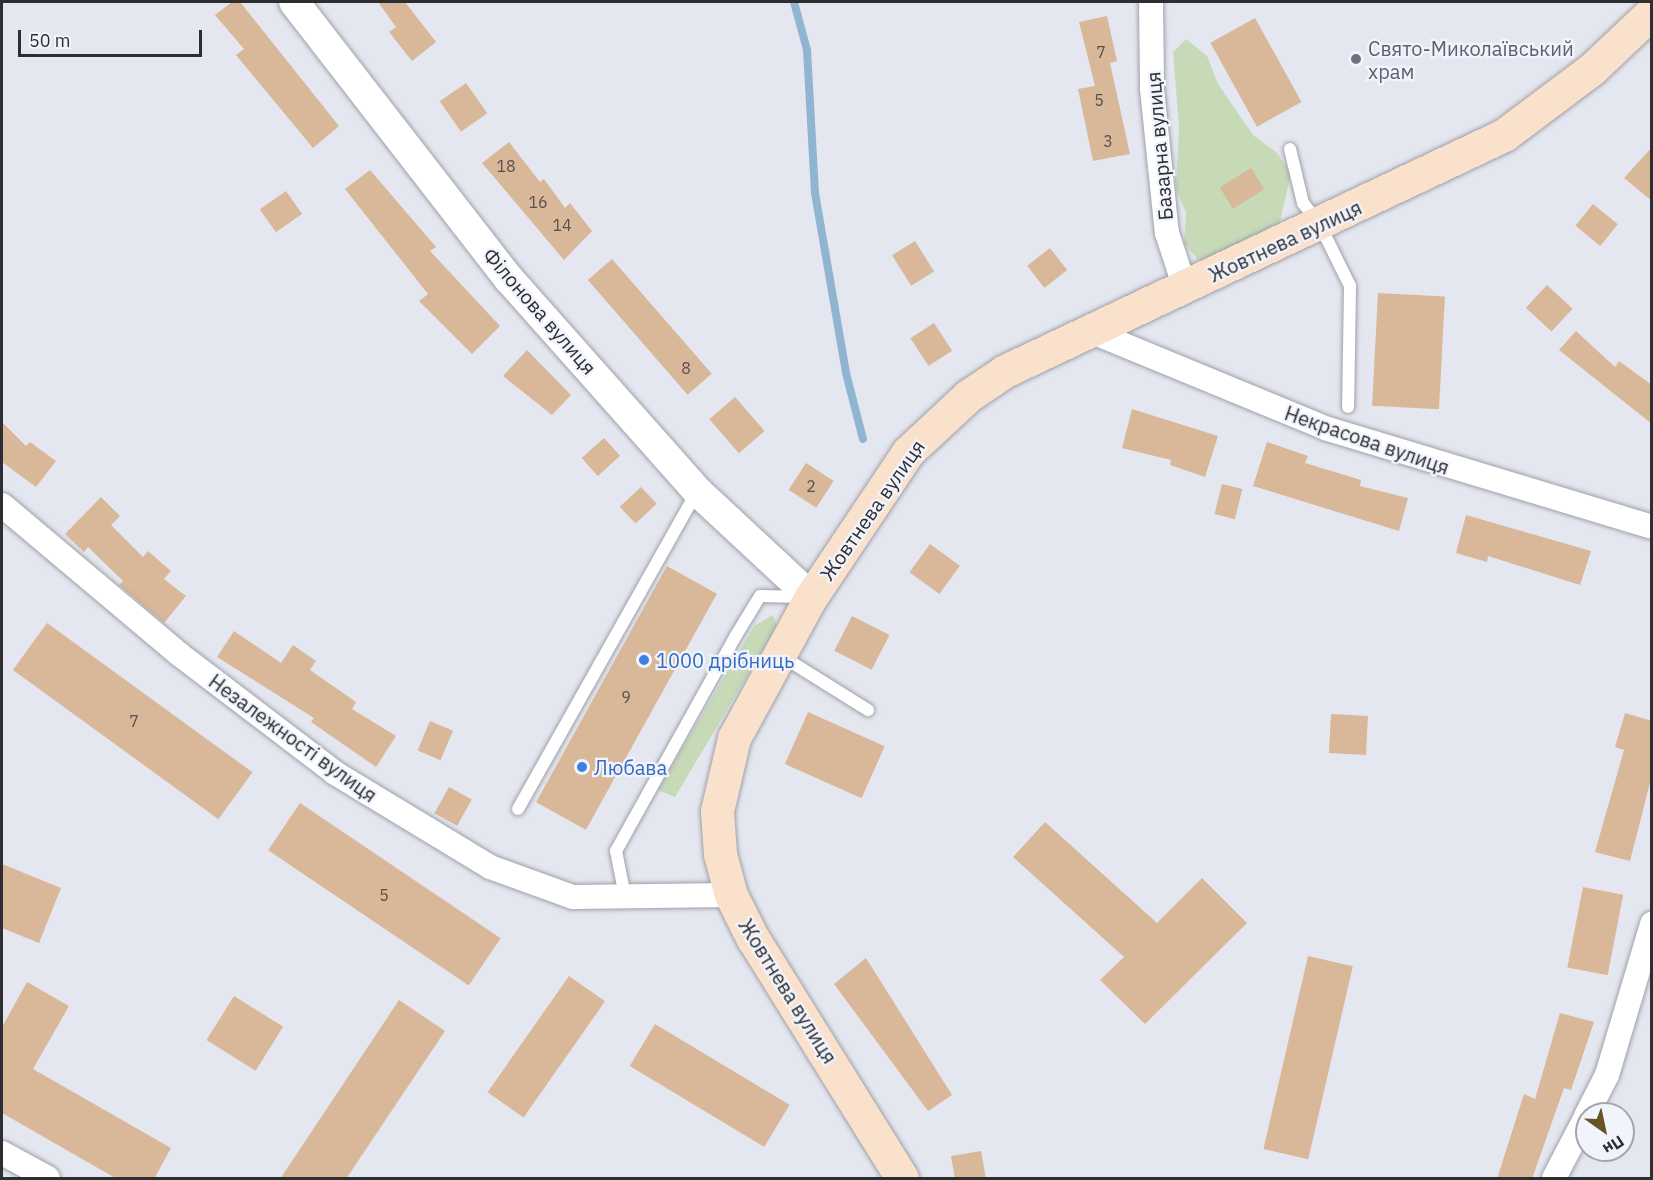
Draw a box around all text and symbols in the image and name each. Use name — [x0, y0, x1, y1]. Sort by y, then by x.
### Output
scale bar — [21, 18, 206, 56]
text: 50 m — [29, 29, 71, 52]
place label: Свято-Миколаївський храм — [1368, 36, 1574, 83]
house number: 7 — [1096, 42, 1106, 62]
marker: Свято-Миколаївський храм — [1349, 52, 1363, 66]
street label: Базарна вулиця — [1141, 71, 1177, 221]
house number: 5 — [1094, 90, 1104, 110]
house number: 3 — [1103, 131, 1113, 151]
house number: 18 — [496, 156, 516, 176]
house number: 16 — [528, 192, 548, 212]
street label: Жовтнева вулиця — [1205, 195, 1365, 287]
house number: 14 — [552, 215, 572, 235]
street label: Філонова вулиця — [478, 243, 602, 379]
house number: 8 — [681, 358, 691, 378]
street label: Некрасова вулиця — [1282, 401, 1452, 479]
street label: Жовтнева вулиця — [814, 435, 930, 585]
house number: 2 — [806, 476, 816, 496]
place label: 1000 дрібниць — [656, 648, 794, 672]
marker: 1000 дрібниць — [637, 653, 651, 667]
street label: Незалежності вулиця — [204, 669, 382, 807]
house number: 9 — [621, 687, 631, 707]
house number: 7 — [129, 711, 139, 731]
place label: Любава — [594, 755, 667, 779]
marker: Любава — [575, 760, 589, 774]
house number: 5 — [379, 885, 389, 905]
street label: Жовтнева вулиця — [734, 914, 842, 1068]
north arrow — [1575, 1102, 1635, 1162]
text: Пн — [1599, 1131, 1628, 1160]

